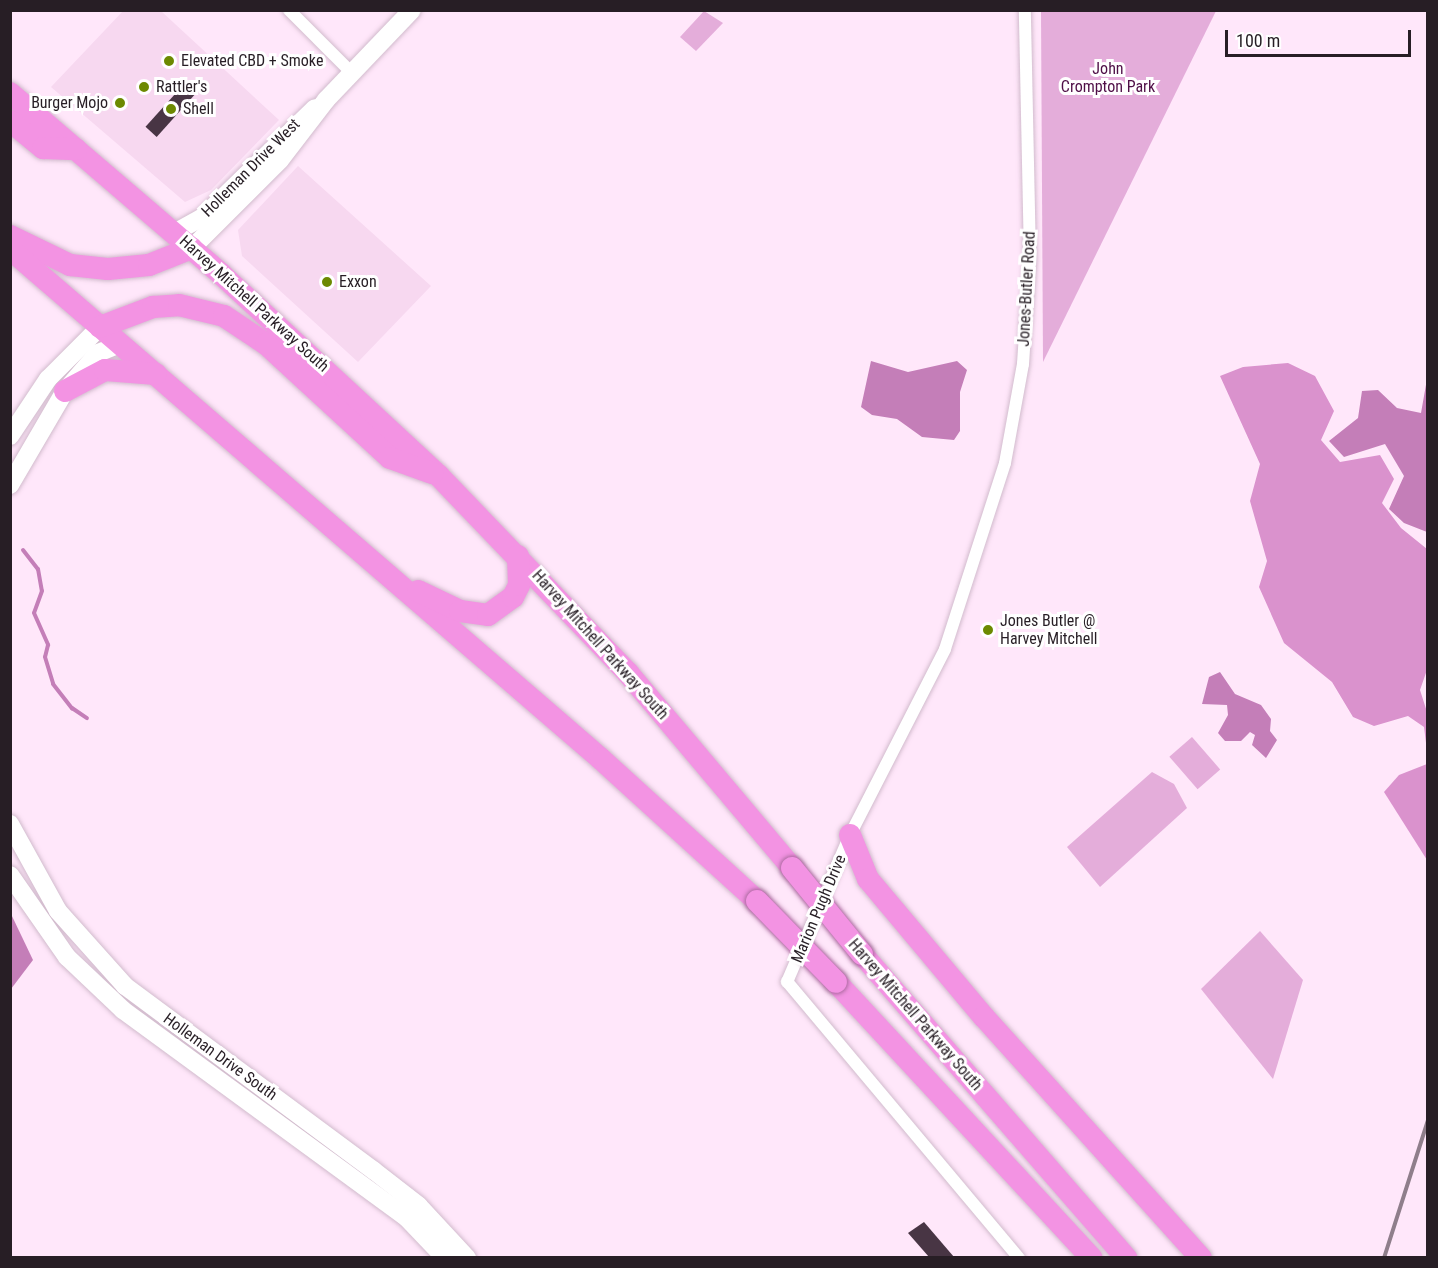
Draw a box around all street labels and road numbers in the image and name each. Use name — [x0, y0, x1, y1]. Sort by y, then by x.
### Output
street label: Holleman Drive West — [198, 115, 304, 221]
street label: Jones-Butler Road — [1014, 231, 1040, 347]
street label: Harvey Mitchell Parkway South — [175, 232, 333, 376]
street label: Harvey Mitchell Parkway South — [528, 566, 672, 724]
street label: Marion Pugh Drive — [788, 852, 850, 966]
street label: Harvey Mitchell Parkway South — [844, 935, 986, 1095]
street label: Holleman Drive South — [159, 1009, 281, 1105]

